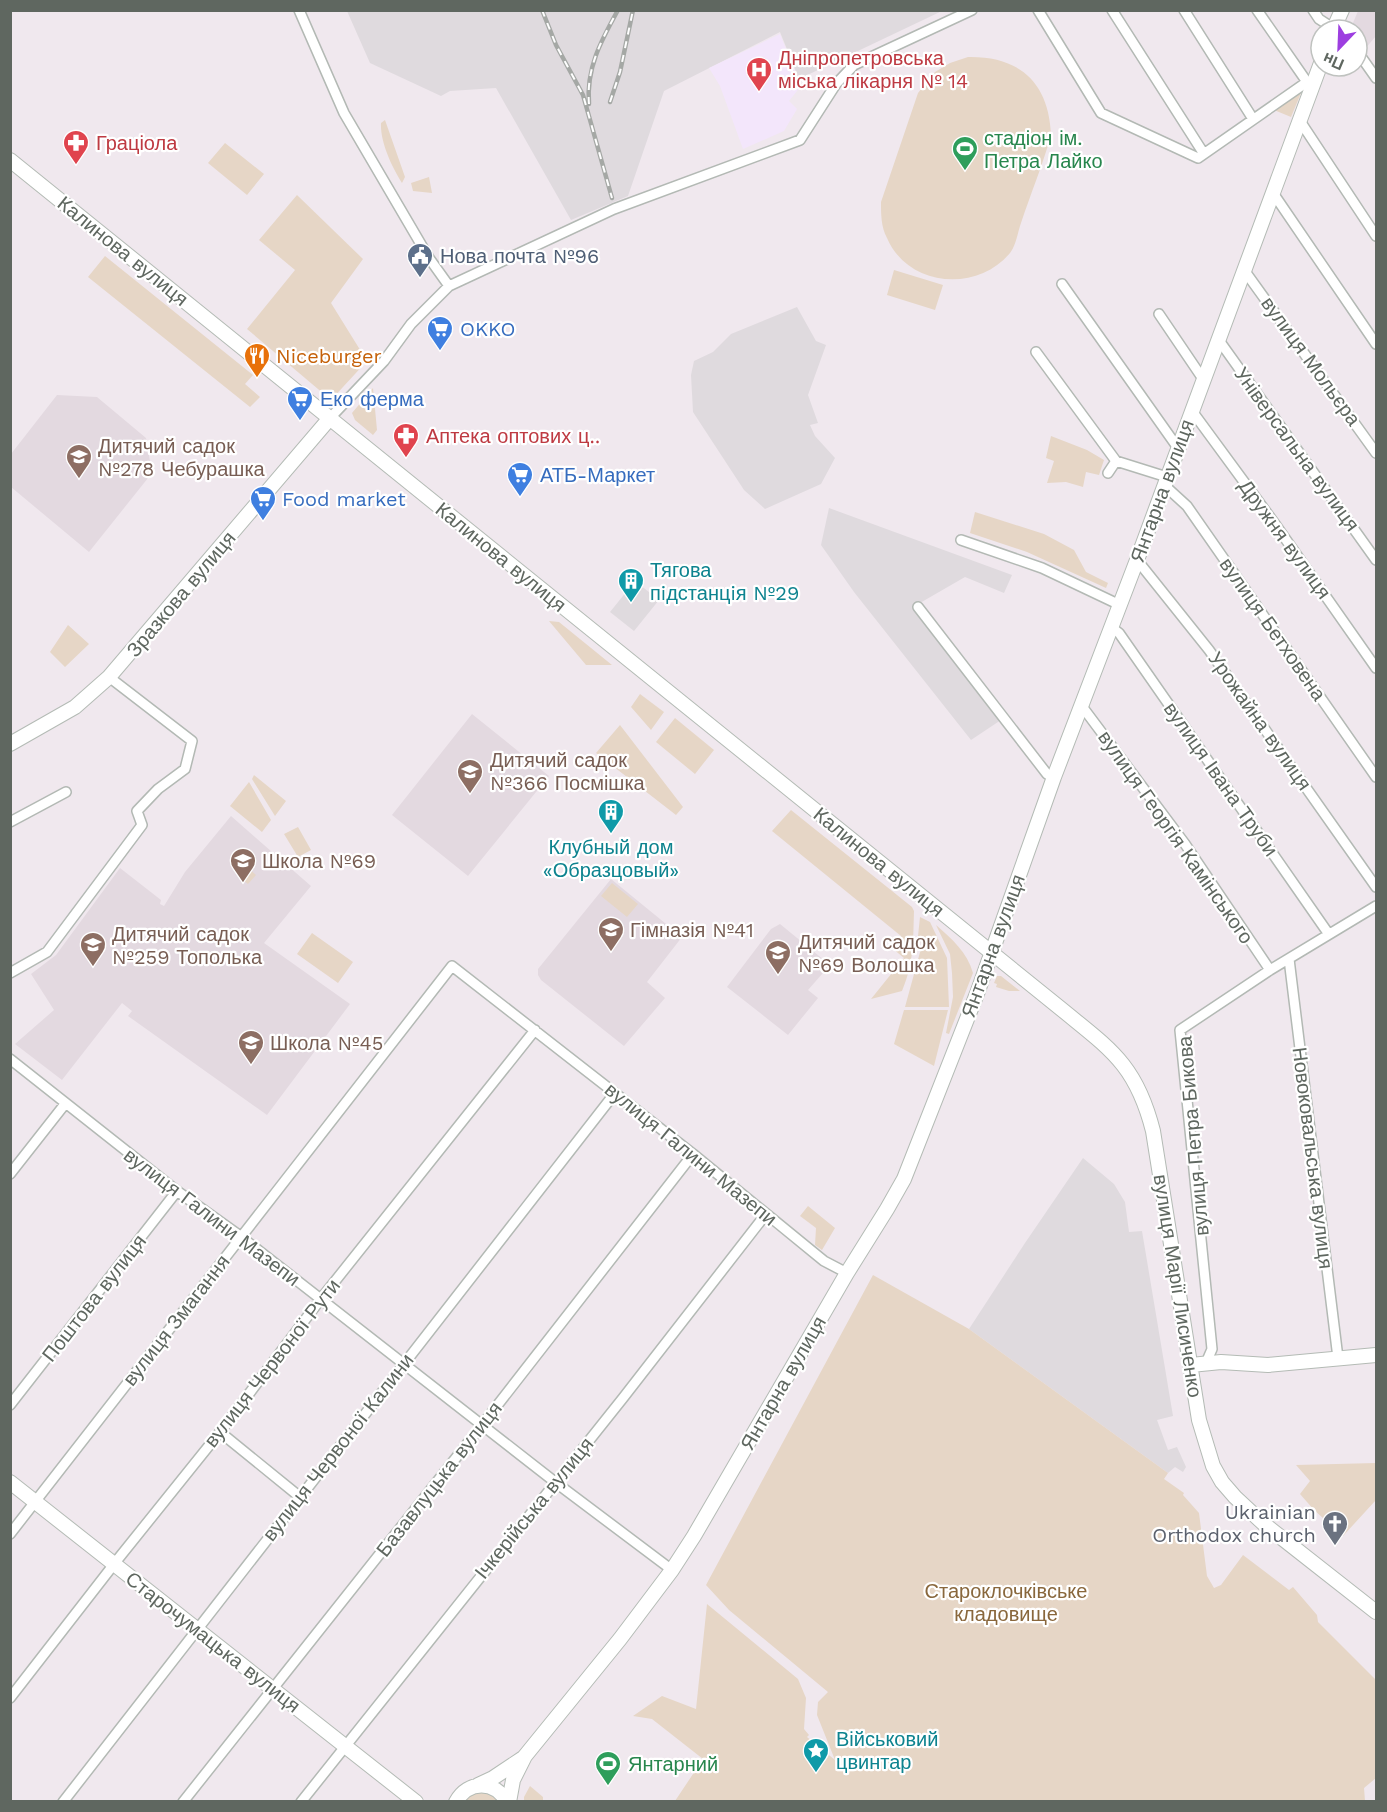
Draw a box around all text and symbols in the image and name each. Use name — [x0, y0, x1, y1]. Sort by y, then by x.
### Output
north arrow — [1309, 18, 1369, 78]
place label: Дніпропетровська міська лікарня № 14 — [778, 46, 968, 93]
text: Пн — [1320, 48, 1347, 74]
hospital icon: Дніпропетровська міська лікарня № 14 — [744, 55, 774, 93]
place label: стадіон ім. Петра Лайко — [984, 126, 1103, 173]
pharmacy icon: Граціола — [61, 128, 91, 166]
place label: Граціола — [96, 131, 178, 155]
sports icon: стадіон ім. Петра Лайко — [950, 134, 980, 172]
street label: Калинова вулиця — [53, 191, 193, 311]
public building icon: Нова почта №96 — [405, 241, 435, 279]
place label: Нова почта №96 — [440, 244, 599, 268]
street label: вулиця Мольєра — [1256, 292, 1366, 431]
supermarket icon: OKKO — [425, 314, 455, 352]
place label: OKKO — [460, 317, 516, 341]
restaurant icon: Niceburger — [242, 341, 272, 379]
place label: Niceburger — [276, 344, 382, 368]
street label: Універсальна вулиця — [1229, 362, 1365, 536]
supermarket icon: Еко ферма — [285, 384, 315, 422]
place label: Еко ферма — [320, 387, 425, 411]
street label: Янтарна вулиця — [1125, 416, 1199, 566]
pharmacy icon: Аптека оптових ц‥ — [391, 421, 421, 459]
place label: Аптека оптових ц‥ — [426, 424, 600, 448]
place label: Дитячий садок №278 Чебурашка — [98, 434, 266, 481]
school or university icon: Дитячий садок №278 Чебурашка — [64, 442, 94, 480]
supermarket icon: АТБ-Маркет — [505, 460, 535, 498]
place label: АТБ-Маркет — [540, 463, 655, 487]
street label: Дружня вулиця — [1234, 475, 1336, 603]
supermarket icon: Food market — [248, 484, 278, 522]
place label: Food market — [282, 487, 406, 511]
street label: Калинова вулиця — [431, 497, 571, 617]
street label: Зразкова вулиця — [121, 526, 241, 662]
street label: вулиця Бетховена — [1215, 553, 1332, 706]
place label: Тягова пiдстанцiя №29 — [650, 558, 799, 605]
building icon: Тягова пiдстанцiя №29 — [616, 566, 646, 604]
street label: Урожайна вулиця — [1203, 647, 1317, 795]
street label: вулиця Івана Труби — [1159, 697, 1283, 861]
street label: вулиця Георгія Камінського — [1093, 726, 1259, 948]
place label: Дитячий садок №366 Посмішка — [490, 748, 646, 795]
school or university icon: Дитячий садок №366 Посмішка — [455, 757, 485, 795]
building icon: Клубный дом «Образцовый» — [596, 797, 626, 835]
street label: Калинова вулиця — [809, 802, 949, 922]
place label: Клубный дом «Образцовый» — [543, 835, 679, 882]
school or university icon: Школа №69 — [228, 846, 258, 884]
place label: Школа №69 — [262, 849, 376, 873]
street label: Янтарна вулиця — [956, 871, 1030, 1021]
school or university icon: Гімназія №41 — [596, 915, 626, 953]
place label: Гімназія №41 — [630, 918, 754, 942]
place label: Дитячий садок №259 Тополька — [112, 922, 263, 969]
school or university icon: Дитячий садок №259 Тополька — [78, 930, 108, 968]
place label: Дитячий садок №69 Волошка — [798, 930, 935, 977]
school or university icon: Дитячий садок №69 Волошка — [763, 938, 793, 976]
school or university icon: Школа №45 — [236, 1028, 266, 1066]
place label: Школа №45 — [270, 1031, 383, 1055]
street label: вулиця Петра Бикова — [1172, 1034, 1214, 1237]
street label: Новоковальська вулиця — [1287, 1046, 1339, 1270]
street label: вулиця Галини Мазепи — [600, 1077, 782, 1231]
street label: вулиця Галини Мазепи — [119, 1143, 305, 1291]
street label: вулиця Марії Лисиченко — [1148, 1173, 1208, 1399]
street label: Поштова вулиця — [37, 1230, 151, 1366]
street label: вулиця Змагання — [117, 1250, 235, 1390]
street label: вулиця Червоної Рути — [199, 1274, 345, 1452]
street label: Янтарна вулиця — [735, 1312, 831, 1454]
street label: вулиця Червоної Калини — [257, 1349, 419, 1545]
street label: Базавлуцька вулиця — [371, 1397, 507, 1561]
street label: Ічкерійська вулиця — [470, 1432, 598, 1584]
place label: Ukrainian Orthodox church — [1152, 1500, 1316, 1547]
church icon: Ukrainian Orthodox church — [1320, 1509, 1350, 1547]
street label: Старочумацька вулиця — [121, 1566, 305, 1718]
park label: Староклочківське кладовище — [925, 1579, 1087, 1626]
place label: Військовий цвинтар — [836, 1727, 938, 1774]
place icon: Військовий цвинтар — [801, 1736, 831, 1774]
sports icon: Янтарний — [593, 1749, 623, 1787]
place label: Янтарний — [628, 1752, 718, 1776]

